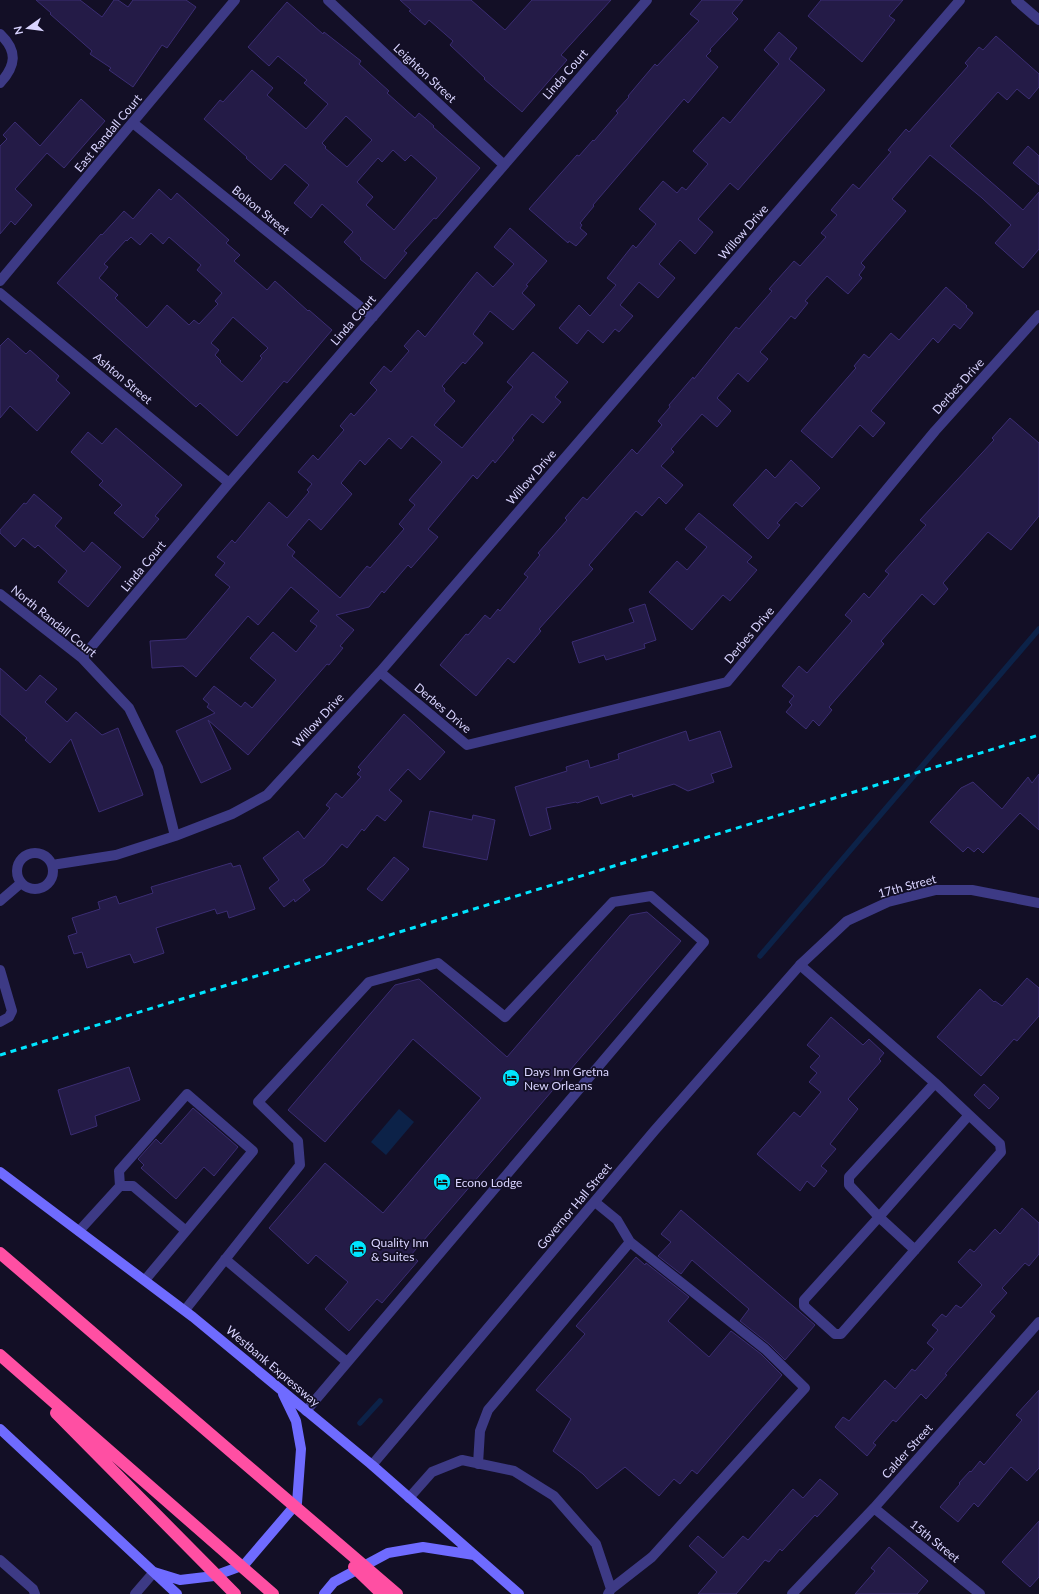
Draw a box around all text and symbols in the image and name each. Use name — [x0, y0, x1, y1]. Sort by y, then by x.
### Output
north arrow — [8, 8, 48, 48]
text: N — [10, 25, 25, 36]
street label: Leighton Street — [391, 40, 460, 106]
street label: Linda Court — [539, 45, 591, 102]
street label: East Randall Court — [71, 91, 145, 175]
street label: Bolton Street — [229, 182, 293, 238]
street label: Willow Drive — [715, 201, 771, 263]
street label: Linda Court — [327, 291, 379, 348]
street label: Ashton Street — [90, 349, 156, 407]
street label: Derbes Drive — [929, 355, 987, 417]
street label: Willow Drive — [503, 446, 559, 508]
street label: Linda Court — [117, 537, 169, 594]
street label: North Randall Court — [8, 582, 100, 661]
street label: Derbes Drive — [721, 603, 777, 667]
street label: Derbes Drive — [411, 680, 475, 736]
street label: Willow Drive — [289, 690, 347, 750]
street label: 17th Street — [876, 871, 938, 901]
place label: Days Inn Gretna New Orleans — [524, 1064, 609, 1093]
hotel icon: Days Inn Gretna New Orleans — [501, 1068, 521, 1088]
street label: Governor Hall Street — [534, 1159, 615, 1252]
hotel icon: Econo Lodge — [432, 1172, 452, 1192]
place label: Econo Lodge — [455, 1175, 522, 1190]
place label: Quality Inn & Suites — [371, 1235, 429, 1264]
hotel icon: Quality Inn & Suites — [348, 1239, 368, 1259]
street label: Westbank Expressway — [223, 1322, 324, 1410]
street label: Calder Street — [878, 1420, 936, 1482]
street label: 15th Street — [907, 1516, 963, 1566]

